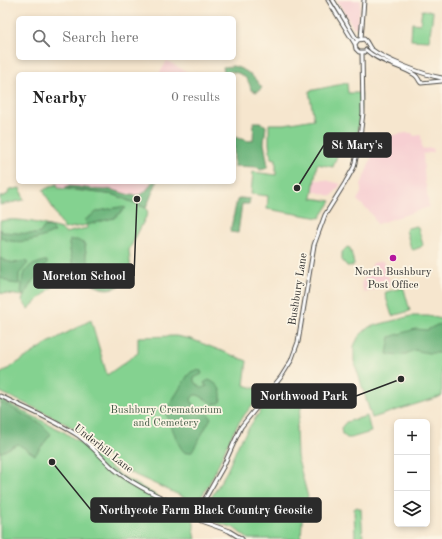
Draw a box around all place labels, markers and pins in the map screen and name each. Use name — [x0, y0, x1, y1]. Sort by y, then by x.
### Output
callout: St Mary's — [324, 133, 391, 157]
marker: North Bushbury Post Office — [388, 253, 398, 263]
callout: Moreton School — [34, 264, 134, 288]
place label: North Bushbury Post Office — [354, 267, 432, 291]
callout: Northwood Park — [252, 384, 356, 408]
callout: Northycote Farm Black Country Geosite — [91, 498, 321, 522]

